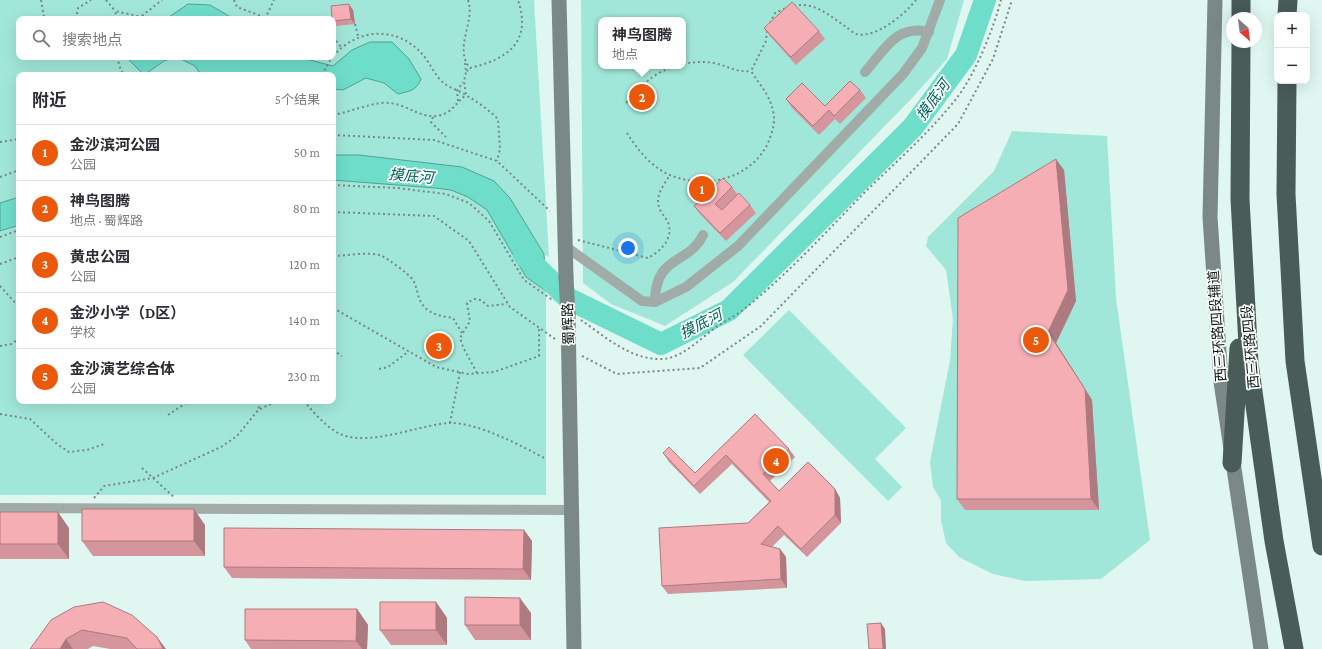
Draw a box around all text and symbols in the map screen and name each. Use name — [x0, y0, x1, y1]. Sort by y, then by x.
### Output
north arrow — [1226, 12, 1262, 48]
map controls — [1274, 12, 1310, 84]
button: + — [1274, 12, 1310, 48]
search box — [16, 16, 336, 60]
popup — [598, 17, 686, 69]
icon: search — [30, 27, 52, 49]
text: 神鸟图腾 — [612, 27, 672, 43]
text: 搜索地点 — [62, 32, 122, 48]
text: 地点 — [612, 47, 638, 62]
button: − — [1274, 48, 1310, 84]
water label: 摸底河 — [913, 75, 954, 123]
pin: 2 — [629, 82, 655, 112]
text: 附近 — [32, 91, 66, 110]
text: 5个结果 — [275, 92, 320, 107]
text: 金沙滨河公园 — [70, 137, 160, 153]
text: 1 — [43, 145, 47, 160]
text: 50 m — [294, 145, 320, 160]
text: 公园 — [70, 157, 96, 172]
water label: 摸底河 — [388, 166, 437, 186]
pin: 1 — [689, 174, 715, 204]
text: 神鸟图腾 — [70, 193, 130, 209]
text: 2 — [42, 201, 48, 216]
text: 80 m — [293, 201, 320, 216]
text: 地点 · 蜀辉路 — [70, 213, 143, 228]
your location — [618, 238, 638, 258]
text: 黄忠公园 — [70, 249, 130, 265]
text: 3 — [42, 257, 48, 272]
text: 120 m — [289, 257, 320, 272]
text: 公园 — [70, 269, 96, 284]
street label: 西三环路四段辅道 — [1205, 270, 1229, 382]
street label: 蜀辉路 — [559, 303, 577, 345]
street label: 西三环路四段 — [1238, 304, 1262, 390]
text: 金沙小学（D区） — [70, 305, 185, 321]
water label: 摸底河 — [677, 305, 727, 341]
text: 4 — [41, 313, 49, 328]
text: 140 m — [289, 313, 320, 328]
text: 学校 — [70, 325, 96, 340]
pin: 5 — [1023, 325, 1049, 355]
pin: 3 — [426, 331, 452, 361]
text: 金沙演艺综合体 — [70, 361, 175, 377]
text: 5 — [42, 369, 48, 384]
text: 230 m — [287, 369, 320, 384]
text: 公园 — [70, 381, 96, 396]
pin: 4 — [763, 446, 789, 476]

